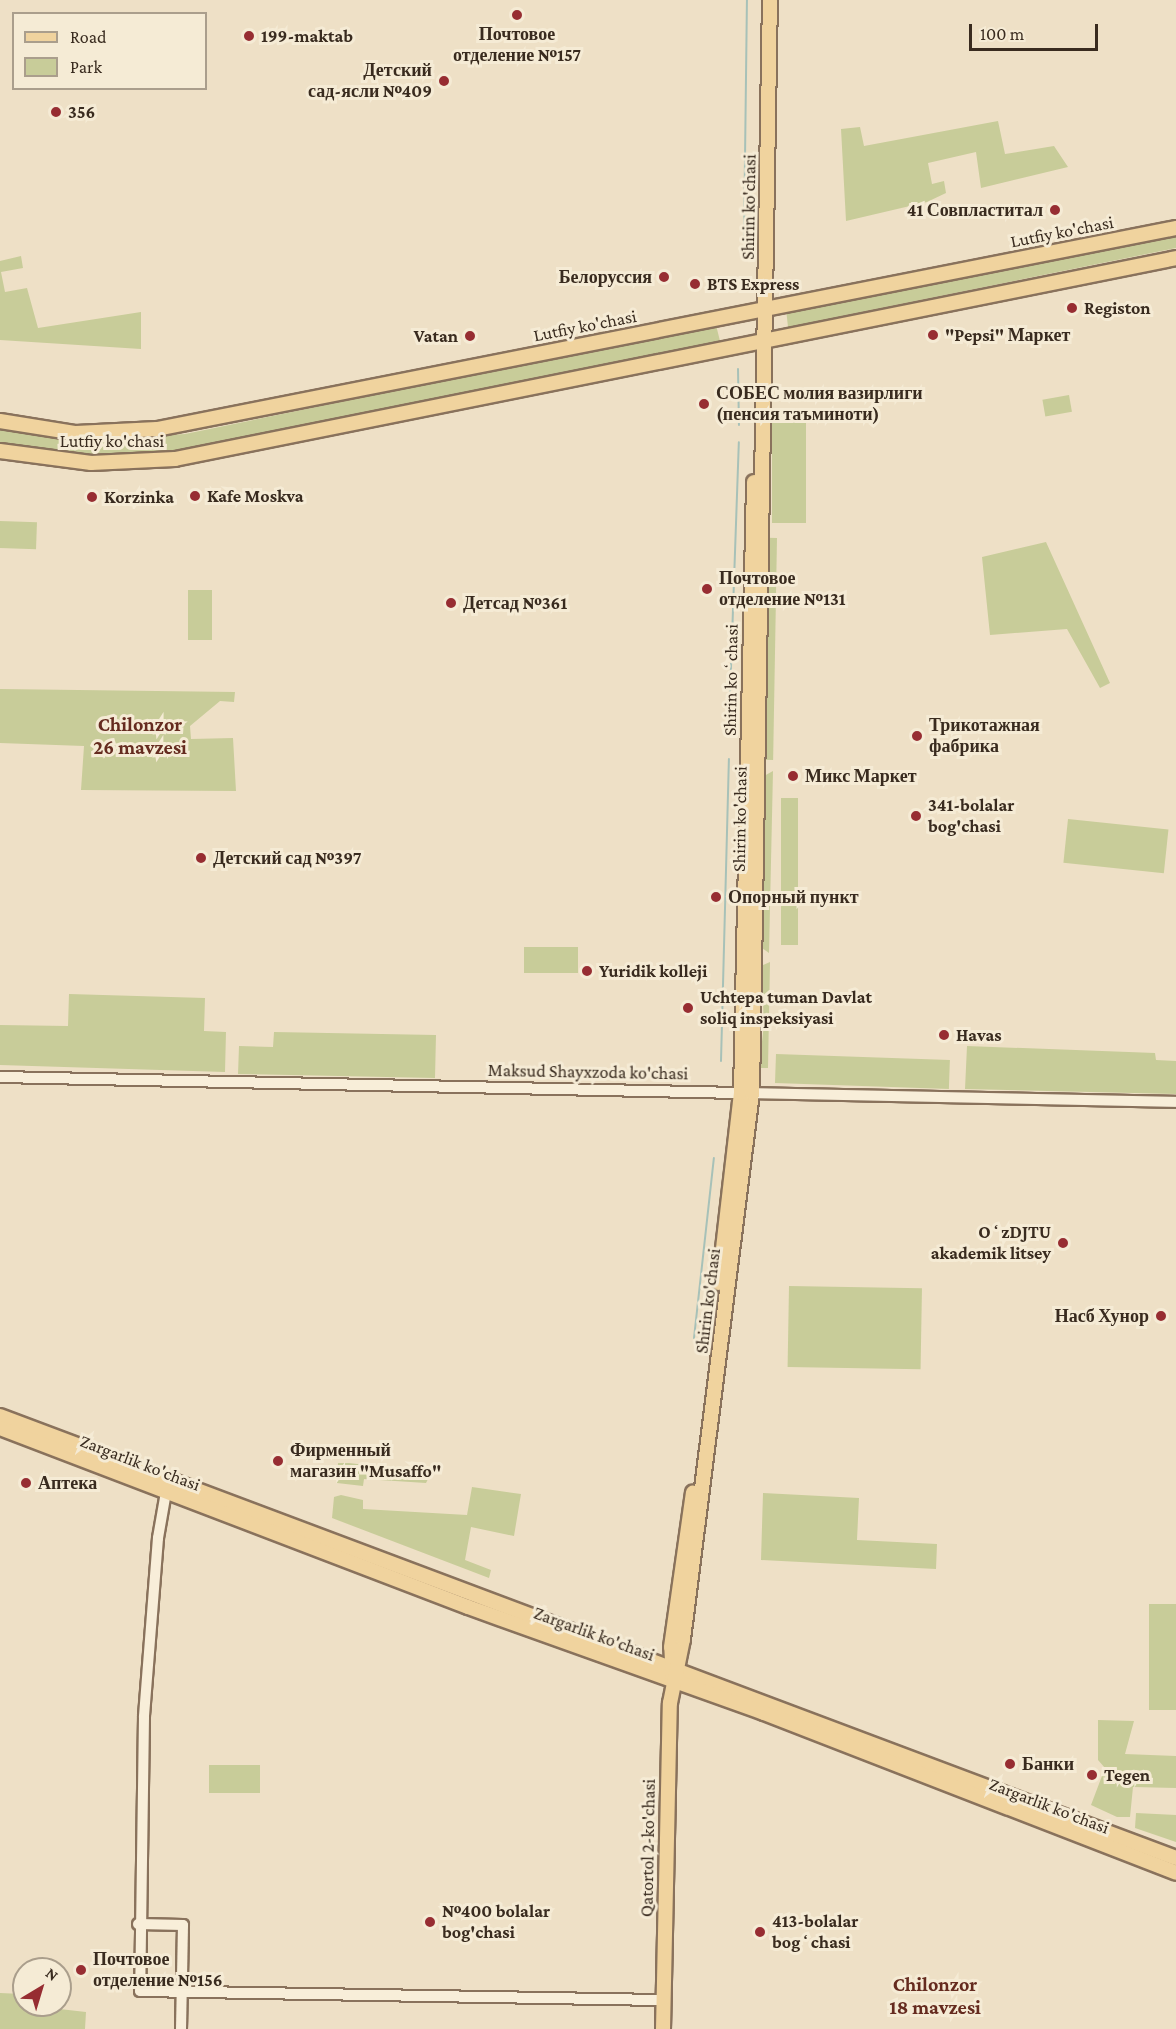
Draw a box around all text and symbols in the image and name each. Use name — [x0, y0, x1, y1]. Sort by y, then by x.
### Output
marker: Почтовое отделение №157 — [510, 8, 524, 22]
legend — [12, 12, 207, 90]
scale bar — [972, 12, 1101, 50]
place label: Почтовое отделение №157 — [453, 24, 581, 66]
text: 100 m — [980, 24, 1024, 44]
place label: 199-maktab — [261, 25, 353, 47]
text: Road — [70, 27, 107, 47]
marker: 199-maktab — [242, 29, 256, 43]
text: Park — [70, 57, 102, 77]
place label: Детский сад-ясли №409 — [308, 60, 432, 103]
marker: Детский сад-ясли №409 — [437, 74, 451, 88]
place label: 356 — [68, 101, 95, 123]
marker: 356 — [49, 105, 63, 119]
street label: Shirin ko'chasi — [737, 154, 761, 260]
place label: 41 Совпластитал — [907, 199, 1043, 221]
marker: 41 Совпластитал — [1048, 203, 1062, 217]
street label: Lutfiy ko'chasi — [1009, 211, 1115, 253]
place label: Белоруссия — [559, 266, 652, 288]
marker: Белоруссия — [657, 270, 671, 284]
place label: BTS Express — [707, 273, 799, 295]
marker: BTS Express — [688, 277, 702, 291]
place label: Registon — [1084, 297, 1151, 319]
marker: Registon — [1065, 301, 1079, 315]
street label: Lutfiy ko'chasi — [532, 305, 638, 347]
place label: "Pepsi" Маркет — [945, 324, 1070, 346]
place label: Vatan — [414, 325, 458, 347]
marker: "Pepsi" Маркет — [926, 328, 940, 342]
marker: Vatan — [463, 329, 477, 343]
place label: СОБЕС молия вазирлиги (пенсия таъминоти) — [716, 383, 923, 426]
marker: СОБЕС молия вазирлиги (пенсия таъминоти) — [697, 397, 711, 411]
street label: Lutfiy ko'chasi — [60, 430, 164, 452]
place label: Kafe Moskva — [207, 485, 304, 507]
place label: Korzinka — [104, 486, 174, 508]
marker: Kafe Moskva — [188, 489, 202, 503]
marker: Korzinka — [85, 490, 99, 504]
place label: Почтовое отделение №131 — [719, 568, 845, 610]
marker: Почтовое отделение №131 — [700, 582, 714, 596]
place label: Детсад №361 — [463, 592, 567, 614]
marker: Детсад №361 — [444, 596, 458, 610]
street label: Shirin koʻchasi — [719, 624, 743, 736]
district label: Chilonzor 26 mavzesi — [93, 712, 187, 759]
place label: Трикотажная фабрика — [929, 715, 1040, 758]
marker: Трикотажная фабрика — [910, 729, 924, 743]
place label: Микс Маркет — [805, 765, 916, 787]
street label: Shirin ko'chasi — [728, 766, 752, 872]
marker: Микс Маркет — [786, 769, 800, 783]
place label: 341-bolalar bog'chasi — [928, 795, 1015, 838]
marker: 341-bolalar bog'chasi — [909, 809, 923, 823]
place label: Детский сад №397 — [213, 847, 361, 869]
marker: Детский сад №397 — [194, 851, 208, 865]
place label: Опорный пункт — [728, 886, 859, 908]
marker: Опорный пункт — [709, 890, 723, 904]
place label: Yuridik kolleji — [599, 960, 707, 982]
marker: Yuridik kolleji — [580, 964, 594, 978]
place label: Uchtepa tuman Davlat soliq inspeksiyasi — [700, 987, 872, 1030]
marker: Uchtepa tuman Davlat soliq inspeksiyasi — [681, 1001, 695, 1015]
place label: Havas — [956, 1024, 1002, 1046]
marker: Havas — [937, 1028, 951, 1042]
street label: Maksud Shayxzoda ko'chasi — [488, 1059, 688, 1085]
place label: OʻzDJTU akademik litsey — [931, 1222, 1051, 1264]
marker: OʻzDJTU akademik litsey — [1056, 1236, 1070, 1250]
street label: Shirin ko'chasi — [691, 1247, 725, 1355]
place label: Насб Хунор — [1055, 1305, 1149, 1327]
marker: Насб Хунор — [1154, 1309, 1168, 1323]
street label: Zargarlik ko'chasi — [77, 1430, 203, 1496]
place label: Фирменный магазин "Musaffo" — [290, 1440, 441, 1482]
marker: Фирменный магазин "Musaffo" — [271, 1454, 285, 1468]
place label: Аптека — [38, 1472, 97, 1494]
marker: Аптека — [19, 1476, 33, 1490]
street label: Zargarlik ko'chasi — [531, 1602, 657, 1666]
place label: Банки — [1022, 1753, 1074, 1775]
marker: Банки — [1003, 1757, 1017, 1771]
place label: Tegen — [1104, 1764, 1150, 1786]
marker: Tegen — [1085, 1768, 1099, 1782]
street label: Zargarlik ko'chasi — [986, 1773, 1112, 1839]
street label: Qatortol 2-ko'chasi — [636, 1779, 660, 1917]
place label: №400 bolalar bog'chasi — [442, 1901, 550, 1944]
place label: 413-bolalar bogʻchasi — [772, 1911, 859, 1954]
marker: №400 bolalar bog'chasi — [423, 1915, 437, 1929]
marker: 413-bolalar bogʻchasi — [753, 1925, 767, 1939]
place label: Почтовое отделение №156 — [93, 1949, 223, 1992]
north arrow — [12, 1957, 72, 2017]
marker: Почтовое отделение №156 — [74, 1963, 88, 1977]
text: N — [43, 1964, 62, 1984]
district label: Chilonzor 18 mavzesi — [889, 1972, 981, 2019]

